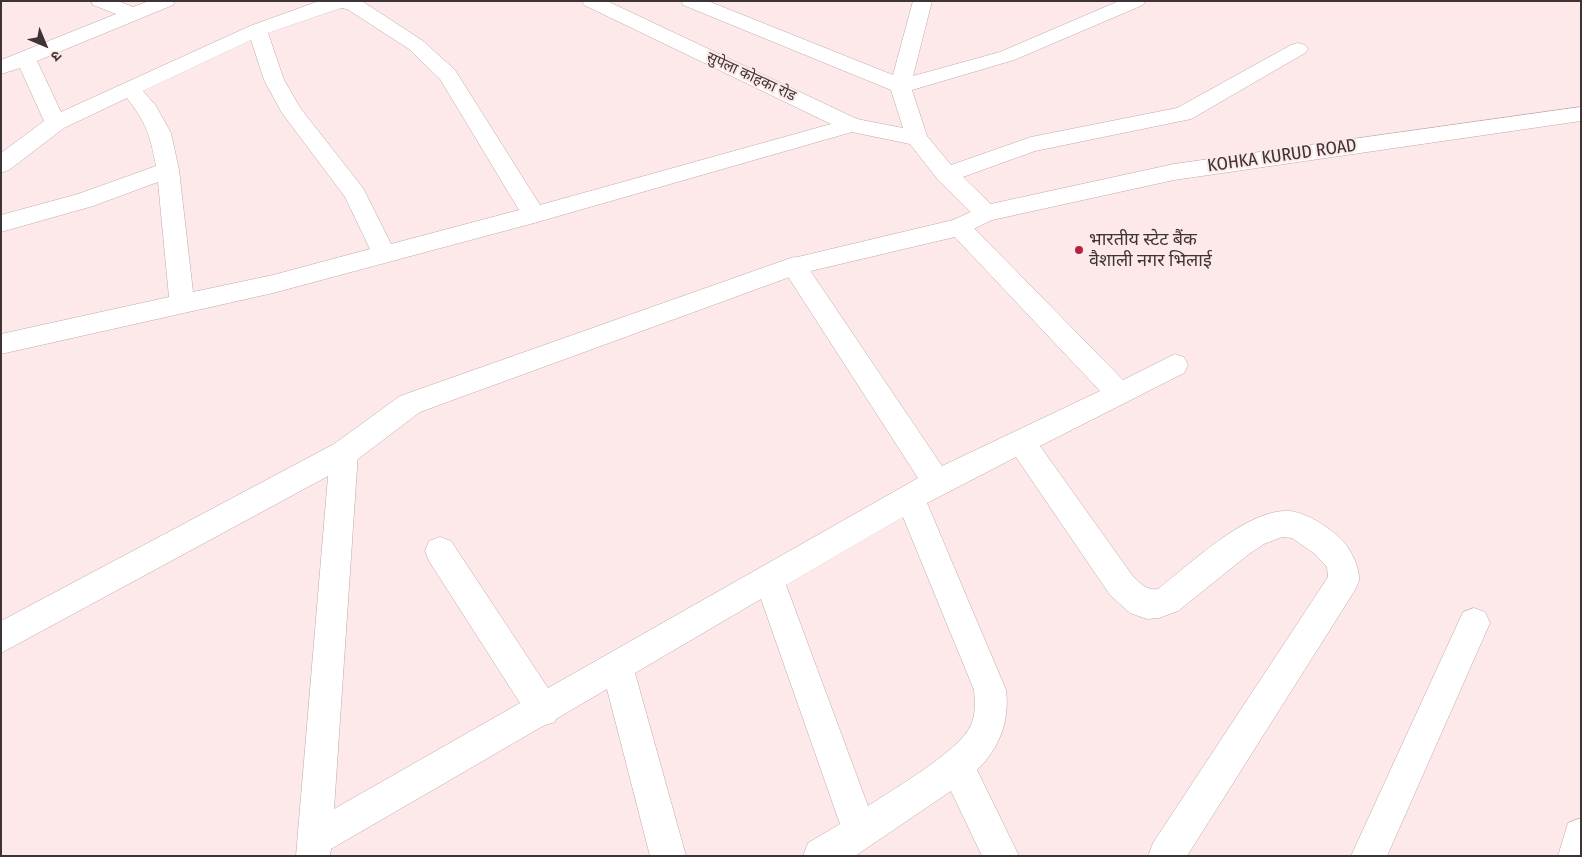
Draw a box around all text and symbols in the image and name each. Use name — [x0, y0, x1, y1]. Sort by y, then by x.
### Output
north arrow — [20, 20, 70, 70]
text: उ — [47, 47, 65, 65]
street label: सुपेला कोहका रोड — [703, 48, 799, 106]
street label: KOHKA KURUD ROAD — [1206, 135, 1358, 177]
place label: भारतीय स्टेट बैंक वैशाली नगर भिलाई — [1089, 229, 1212, 272]
marker: भारतीय स्टेट बैंक वैशाली नगर भिलाई — [1073, 244, 1085, 256]

